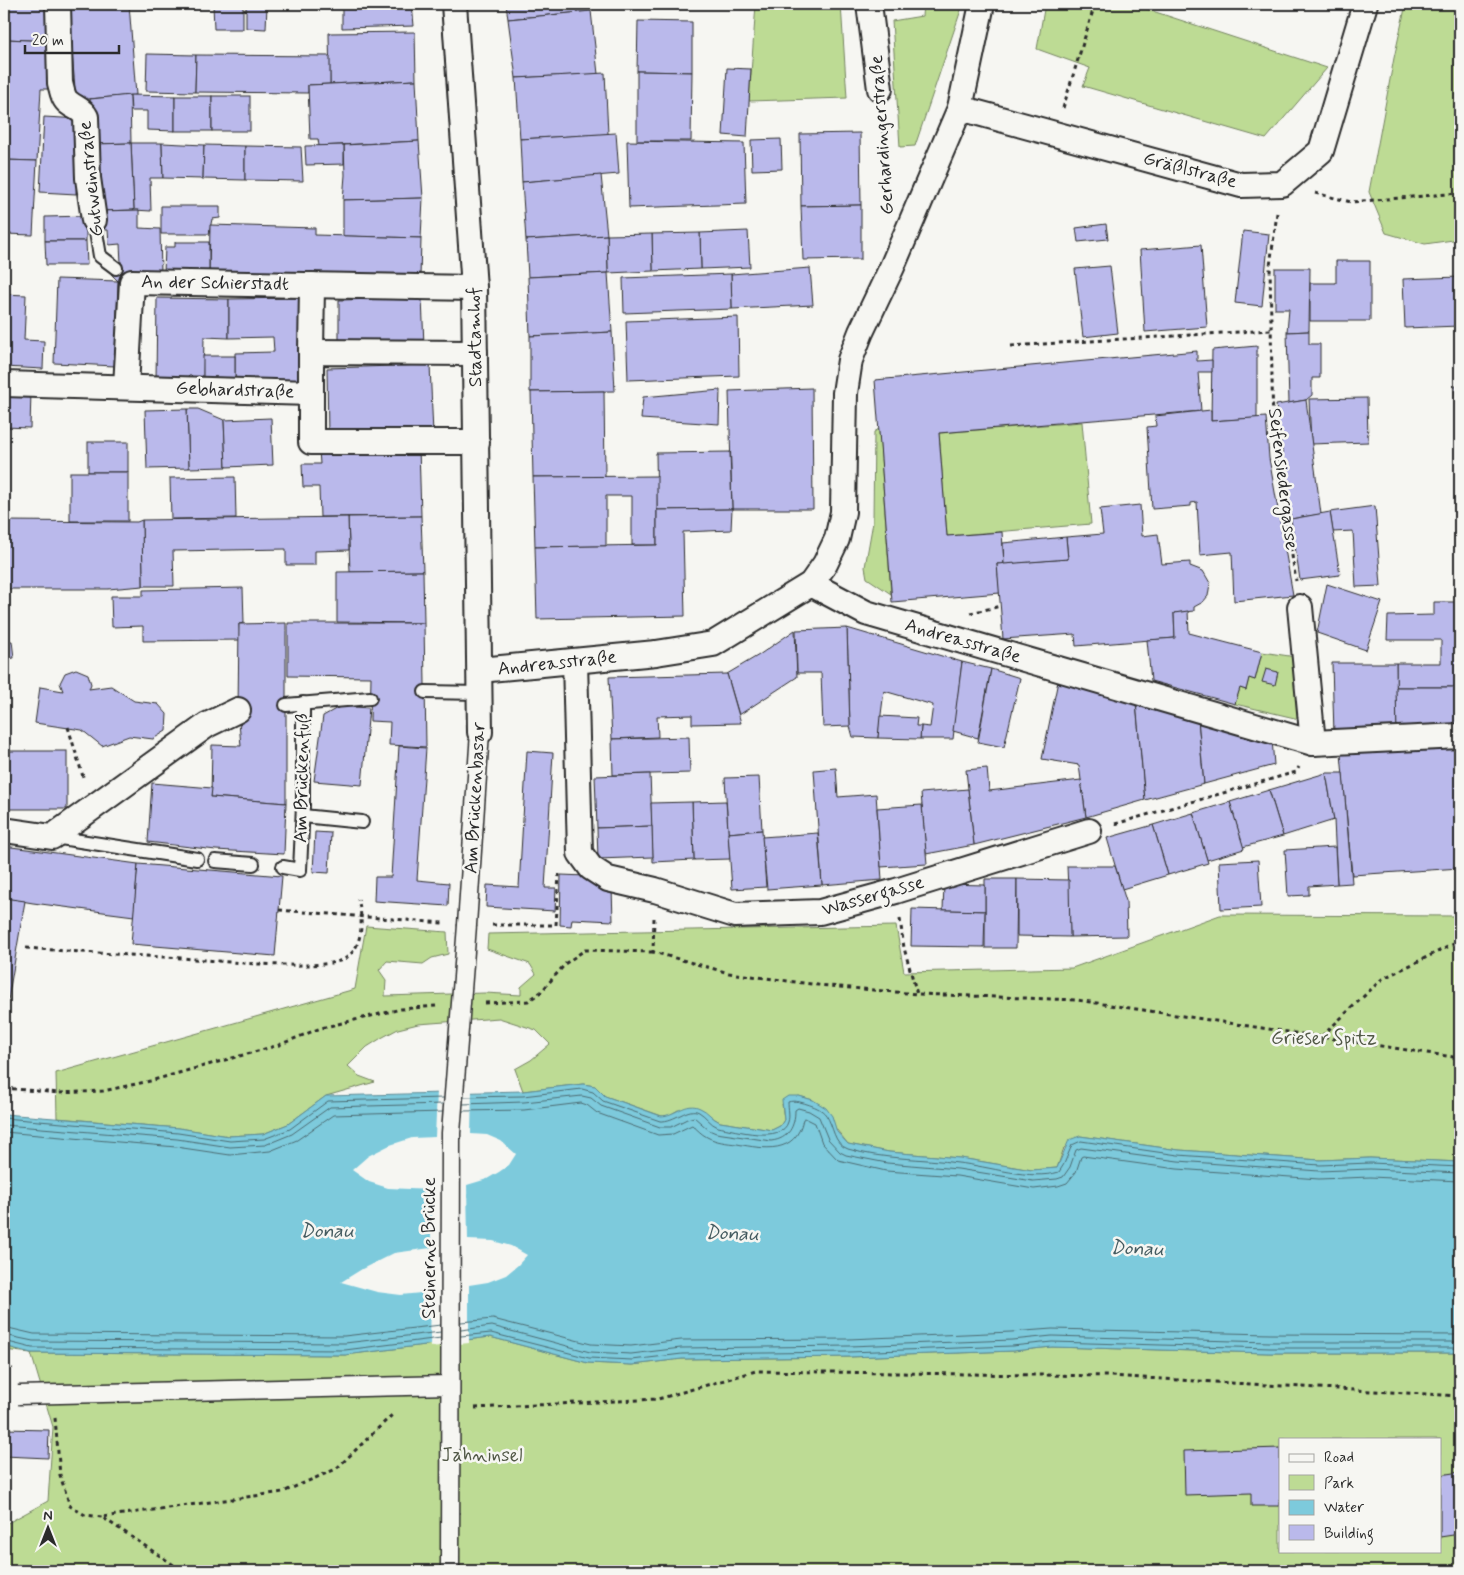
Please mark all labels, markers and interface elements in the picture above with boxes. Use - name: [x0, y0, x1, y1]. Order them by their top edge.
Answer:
- scale bar: [25, 22, 119, 54]
- text: 20 m: [32, 31, 64, 51]
- street label: Gerhardingerstraße: [864, 54, 901, 216]
- street label: Gutweinstraße: [72, 120, 110, 238]
- street label: Gräßlstraße: [1140, 146, 1240, 194]
- street label: An der Schierstadt: [141, 269, 289, 297]
- street label: Stadtamhof: [462, 287, 488, 387]
- street label: Gebhardstraße: [175, 375, 295, 405]
- street label: Seifensiedergasse: [1260, 407, 1304, 552]
- street label: Andreasstraße: [902, 613, 1024, 669]
- street label: Andreasstraße: [496, 644, 618, 682]
- street label: Am Brückenfuß: [288, 713, 316, 843]
- street label: Am Brückenbasar: [459, 721, 491, 874]
- street label: Wassergasse: [819, 870, 928, 925]
- park label: Grieser Spitz: [1271, 1026, 1377, 1051]
- street label: Steinerne Brücke: [417, 1177, 442, 1319]
- water label: Donau: [300, 1218, 354, 1245]
- water label: Donau: [705, 1220, 759, 1248]
- water label: Donau: [1110, 1235, 1164, 1263]
- legend: [1279, 1438, 1442, 1552]
- park label: Jahninsel: [442, 1443, 523, 1468]
- text: Road: [1324, 1448, 1354, 1468]
- text: Park: [1324, 1474, 1354, 1494]
- text: Water: [1324, 1498, 1364, 1518]
- north arrow: [22, 1502, 72, 1552]
- text: N: [43, 1507, 53, 1525]
- text: Building: [1324, 1524, 1374, 1545]

